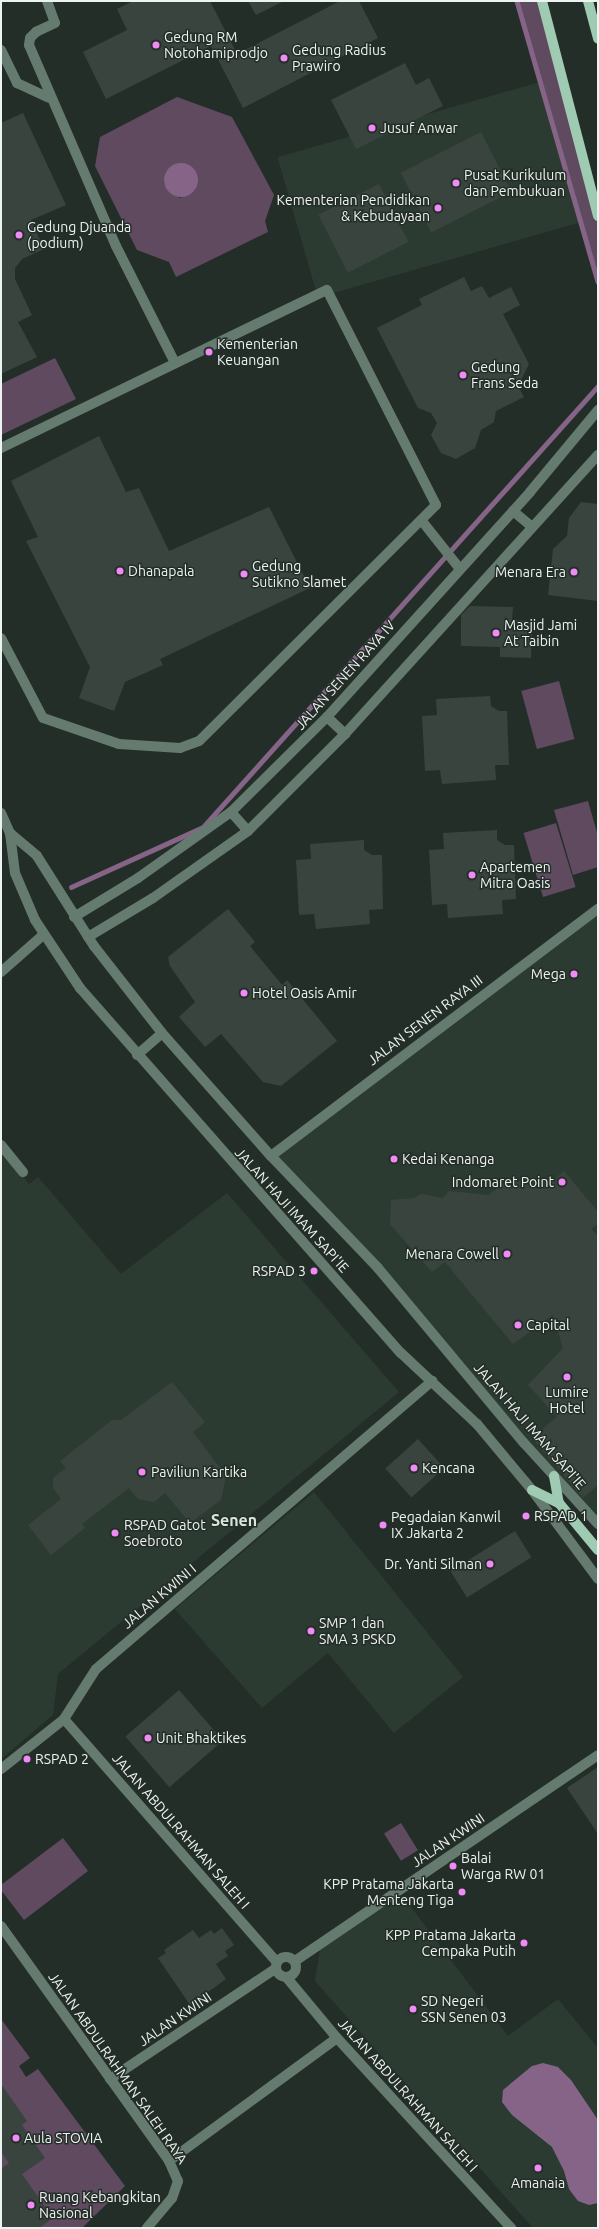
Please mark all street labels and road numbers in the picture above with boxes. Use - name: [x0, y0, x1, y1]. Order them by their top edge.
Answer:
- street label: JALAN SENEN RAYA IV: [292, 617, 398, 733]
- street label: JALAN SENEN RAYA III: [364, 971, 486, 1069]
- street label: JALAN HAJI IMAM SAPI'IE: [232, 1144, 352, 1276]
- street label: JALAN HAJI IMAM SAPI'IE: [470, 1359, 590, 1493]
- street label: JALAN KWINI I: [119, 1560, 199, 1632]
- street label: JALAN ABDULRAHMAN SALEH I: [109, 1750, 253, 1912]
- street label: JALAN KWINI: [408, 1809, 488, 1871]
- street label: JALAN ABDULRAHMAN SALEH RAYA: [45, 1969, 191, 2167]
- street label: JALAN KWINI: [135, 1988, 215, 2050]
- street label: JALAN ABDULRAHMAN SALEH I: [335, 2015, 481, 2175]

